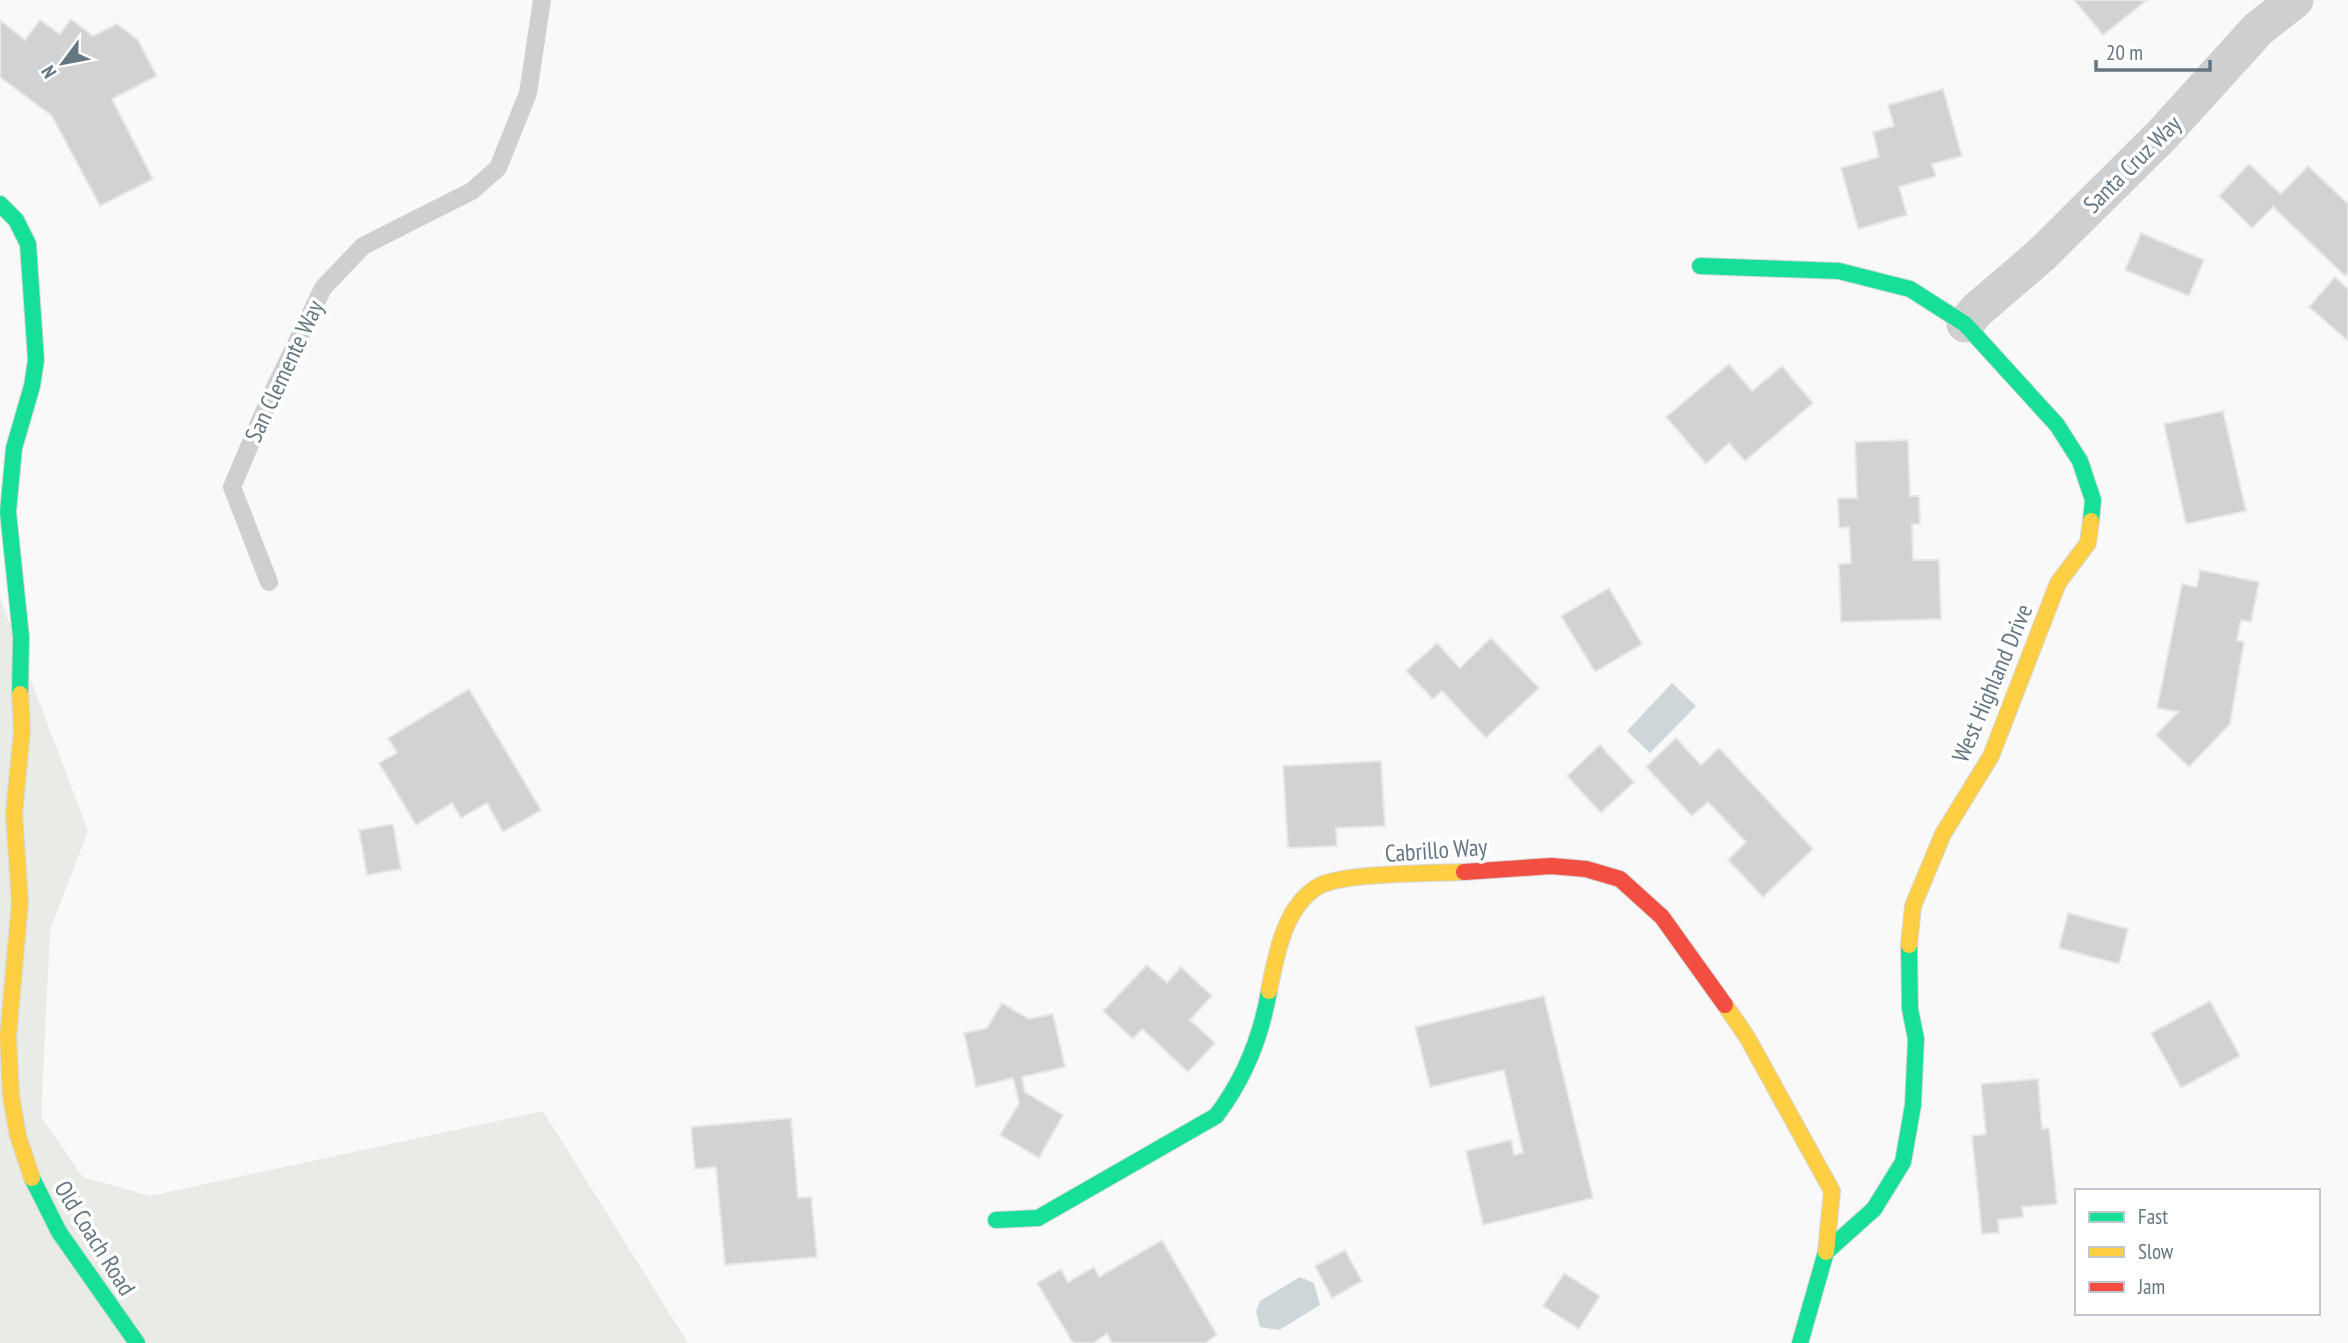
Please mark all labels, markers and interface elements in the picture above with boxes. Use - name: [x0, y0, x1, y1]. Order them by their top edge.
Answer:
- north arrow: [28, 28, 98, 98]
- scale bar: [2096, 28, 2210, 72]
- text: 20 m: [2106, 39, 2143, 66]
- text: N: [36, 61, 61, 83]
- street label: Santa Cruz Way: [2076, 108, 2188, 220]
- street label: San Clemente Way: [238, 295, 330, 447]
- street label: West Highland Drive: [1945, 599, 2039, 767]
- street label: Cabrillo Way: [1384, 831, 1488, 869]
- street label: Old Coach Road: [47, 1175, 143, 1301]
- legend: [2075, 1189, 2320, 1315]
- text: Fast: [2138, 1203, 2168, 1230]
- text: Slow: [2138, 1238, 2174, 1265]
- text: Jam: [2137, 1273, 2165, 1300]

